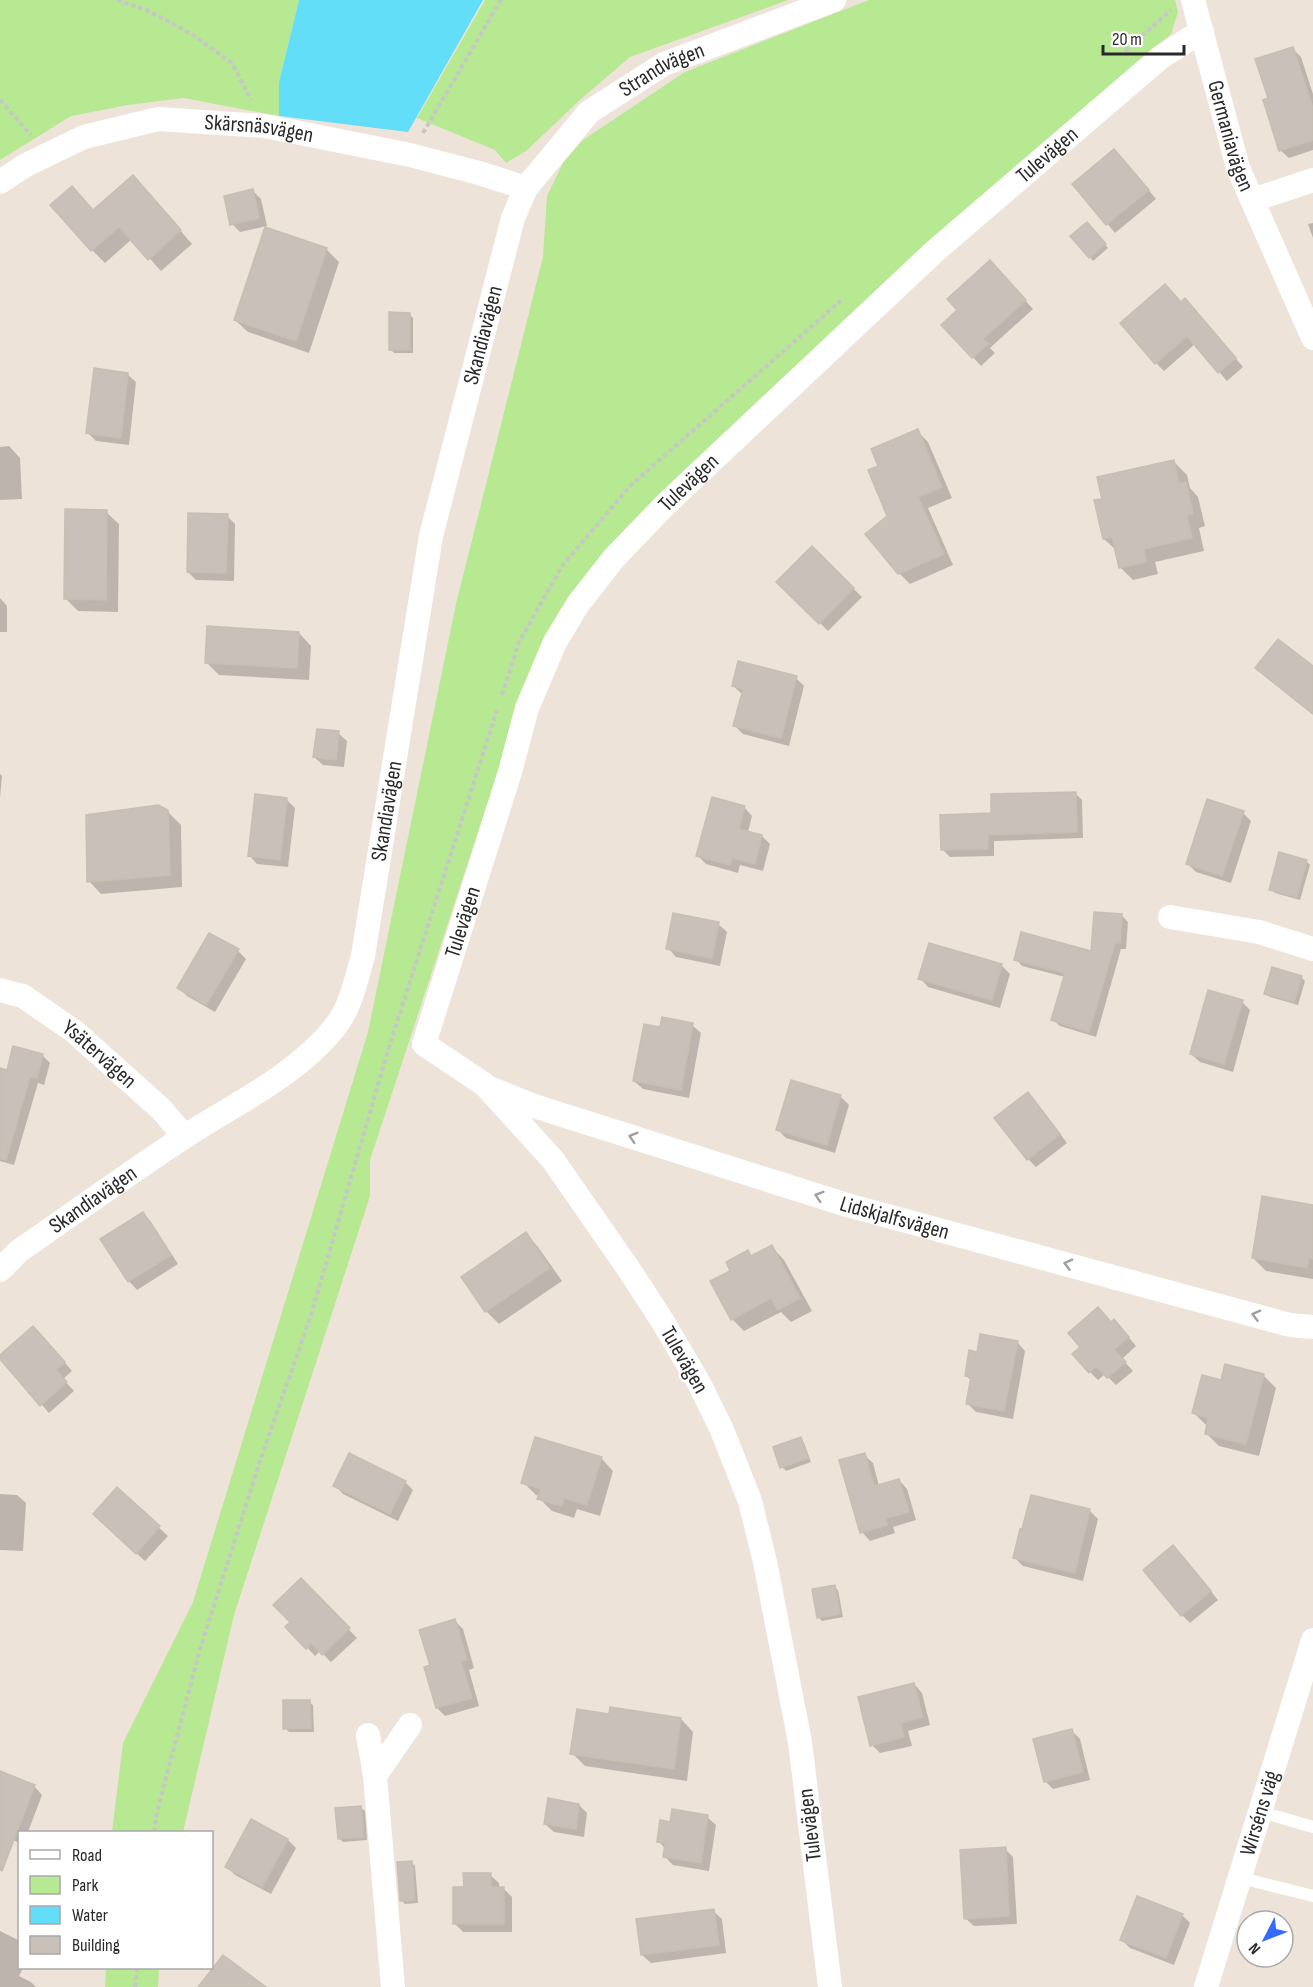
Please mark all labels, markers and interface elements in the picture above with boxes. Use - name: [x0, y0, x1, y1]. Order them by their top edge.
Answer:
- scale bar: [1103, 18, 1184, 56]
- text: 20 m: [1112, 29, 1142, 50]
- street label: Strandvägen: [614, 37, 708, 103]
- street label: Germaniavägen: [1202, 77, 1260, 196]
- street label: Skärsnäsvägen: [204, 109, 316, 149]
- street label: Tulevägen: [1011, 121, 1084, 189]
- street label: Skandiavägen: [457, 283, 508, 387]
- street label: Tulevägen: [652, 448, 724, 517]
- street label: Skandiavägen: [365, 759, 408, 863]
- street label: Tulevägen: [439, 883, 486, 961]
- street label: Ysätervägen: [57, 1014, 142, 1094]
- one-way arrow: [628, 1132, 639, 1144]
- street label: Skandiavägen: [44, 1159, 142, 1239]
- street label: Lidskjalfsvägen: [837, 1190, 952, 1246]
- one-way arrow: [814, 1191, 825, 1203]
- one-way arrow: [1063, 1259, 1073, 1272]
- one-way arrow: [1251, 1310, 1261, 1323]
- street label: Tulevägen: [654, 1322, 714, 1398]
- street label: Wirséns väg: [1234, 1767, 1285, 1859]
- street label: Tulevägen: [792, 1787, 828, 1863]
- legend: [18, 1831, 213, 1969]
- text: Road: [72, 1845, 102, 1866]
- text: Park: [72, 1875, 98, 1896]
- text: Water: [72, 1905, 108, 1926]
- north arrow: [1235, 1909, 1295, 1969]
- text: Building: [72, 1935, 120, 1956]
- text: N: [1245, 1939, 1265, 1958]

